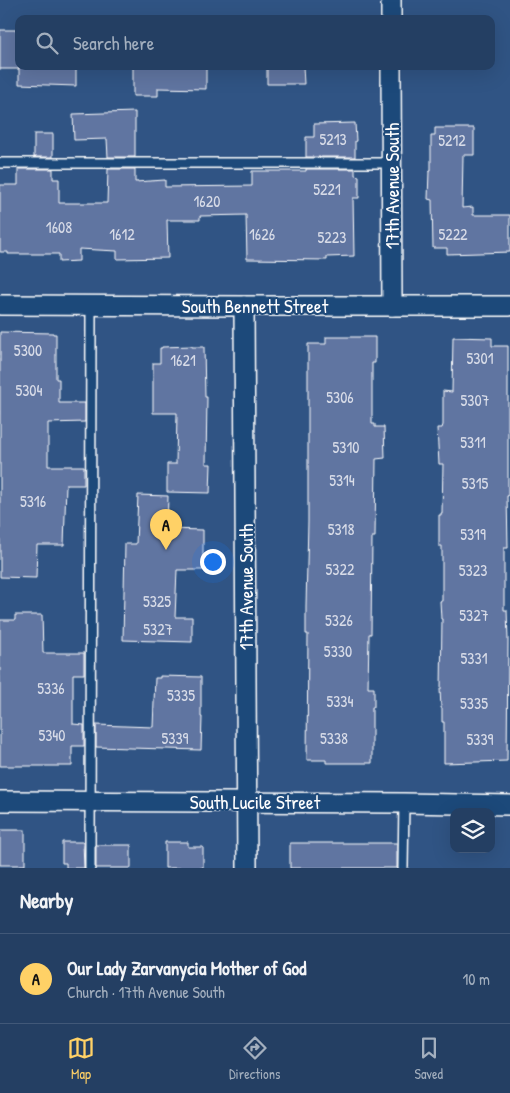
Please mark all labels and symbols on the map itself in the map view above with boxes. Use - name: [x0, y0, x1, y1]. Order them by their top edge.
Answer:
- street label: 17th Avenue South: [379, 123, 405, 249]
- house number: 5213: [319, 128, 347, 150]
- house number: 5212: [438, 129, 466, 151]
- house number: 5221: [313, 178, 341, 200]
- house number: 1620: [194, 190, 220, 212]
- house number: 1608: [46, 216, 72, 238]
- house number: 1612: [109, 223, 135, 245]
- house number: 1626: [249, 223, 275, 245]
- house number: 5222: [438, 223, 468, 245]
- house number: 5223: [318, 226, 346, 248]
- street label: South Bennett Street: [182, 293, 329, 319]
- house number: 5300: [14, 339, 42, 361]
- house number: 5301: [467, 347, 494, 369]
- house number: 1621: [170, 349, 196, 371]
- house number: 5304: [15, 379, 43, 401]
- house number: 5306: [326, 386, 354, 408]
- house number: 5307: [460, 389, 490, 411]
- house number: 5311: [460, 431, 486, 453]
- house number: 5310: [333, 436, 359, 458]
- house number: 5314: [329, 469, 355, 491]
- house number: 5315: [462, 472, 488, 494]
- house number: 5316: [20, 490, 46, 512]
- pin: A: [150, 509, 182, 550]
- house number: 5318: [328, 518, 354, 540]
- house number: 5319: [460, 523, 486, 545]
- street label: 17th Avenue South: [233, 524, 259, 650]
- your location: [200, 549, 226, 575]
- house number: 5322: [326, 558, 355, 580]
- house number: 5323: [459, 559, 487, 581]
- house number: 5325: [143, 590, 171, 612]
- house number: 5327: [459, 604, 489, 626]
- house number: 5326: [325, 609, 353, 631]
- house number: 5327: [143, 618, 173, 640]
- house number: 5330: [324, 640, 352, 662]
- house number: 5331: [461, 647, 488, 669]
- house number: 5336: [37, 677, 65, 699]
- house number: 5335: [167, 684, 195, 706]
- house number: 5334: [326, 690, 354, 712]
- house number: 5335: [460, 692, 488, 714]
- house number: 5340: [38, 724, 66, 746]
- house number: 5339: [162, 727, 189, 749]
- house number: 5338: [320, 727, 348, 749]
- house number: 5339: [467, 728, 494, 750]
- street label: South Lucile Street: [190, 789, 321, 815]

